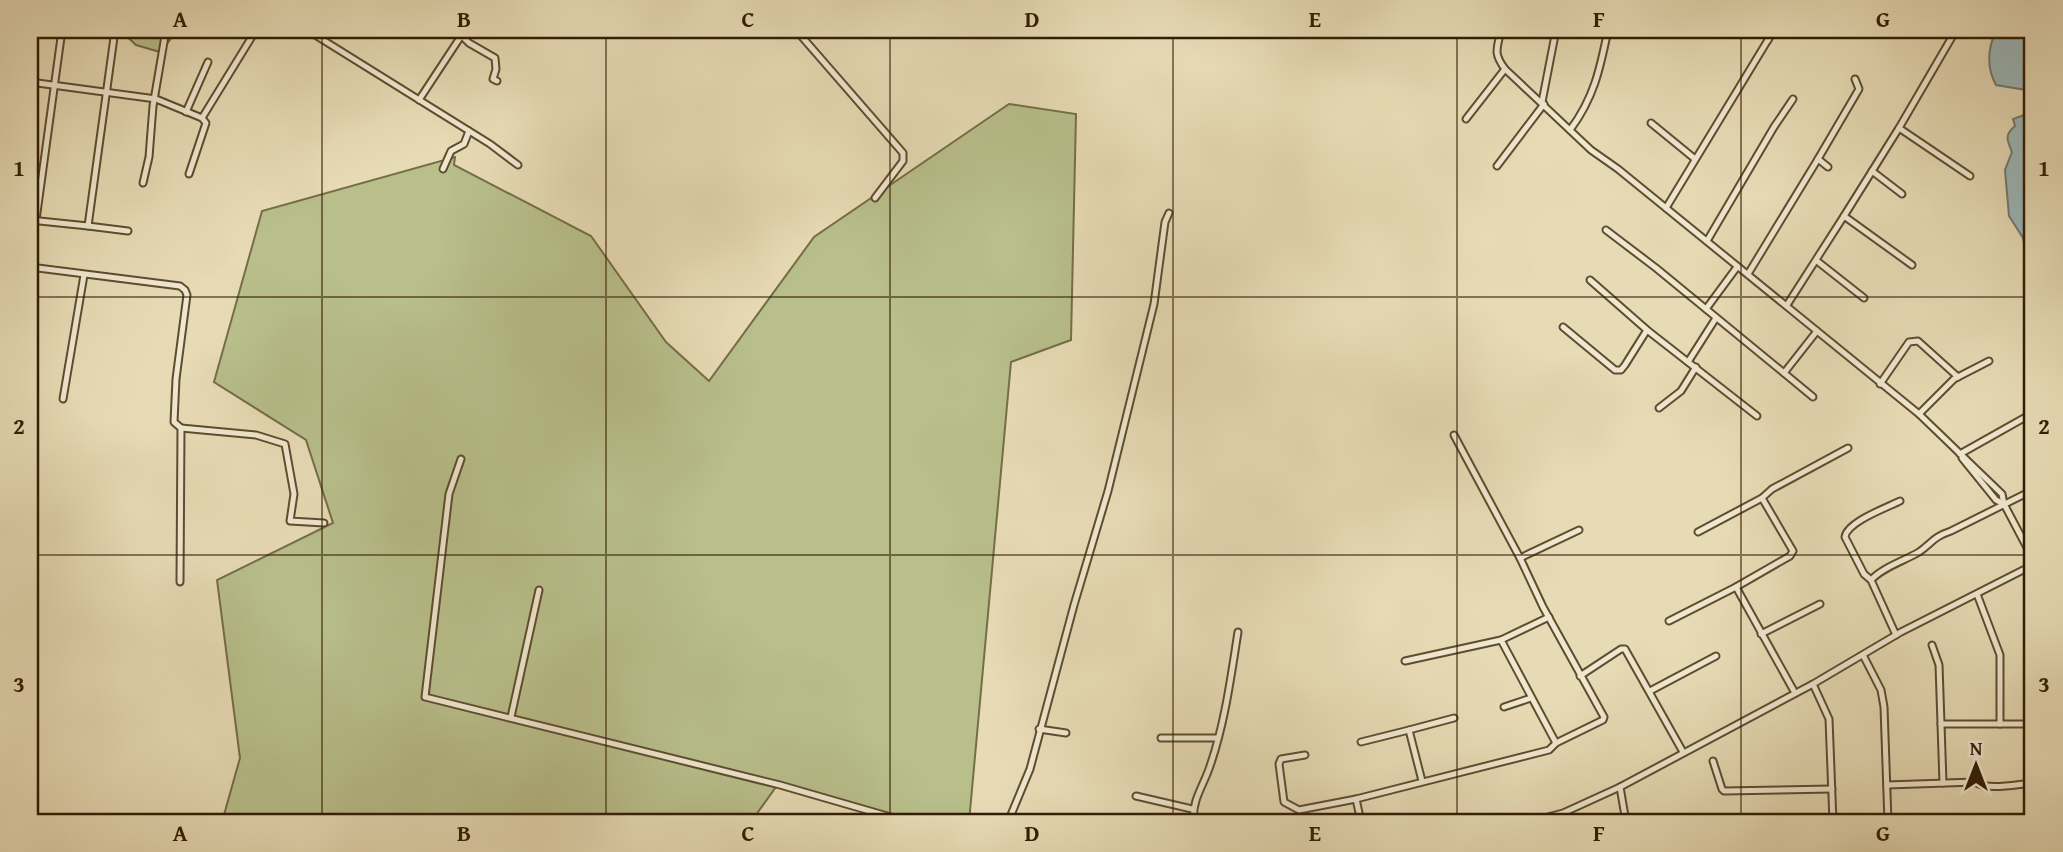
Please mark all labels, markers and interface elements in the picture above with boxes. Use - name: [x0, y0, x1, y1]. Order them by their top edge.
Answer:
- text: A: [173, 2, 188, 35]
- text: B: [457, 2, 471, 35]
- text: C: [741, 2, 755, 35]
- text: D: [1025, 2, 1040, 35]
- text: E: [1309, 2, 1321, 35]
- text: F: [1593, 2, 1605, 35]
- text: G: [1876, 2, 1890, 35]
- text: 1: [13, 151, 25, 184]
- text: 1: [2038, 151, 2050, 184]
- text: 2: [13, 409, 25, 442]
- text: 2: [2038, 409, 2050, 442]
- text: 3: [13, 667, 25, 700]
- text: 3: [2038, 667, 2050, 700]
- north arrow: [1940, 730, 2010, 800]
- text: N: [1970, 734, 1983, 762]
- text: A: [173, 816, 188, 849]
- text: B: [457, 816, 471, 849]
- text: C: [741, 816, 755, 849]
- text: D: [1025, 816, 1040, 849]
- text: E: [1309, 816, 1321, 849]
- text: F: [1593, 816, 1605, 849]
- text: G: [1876, 816, 1890, 849]

